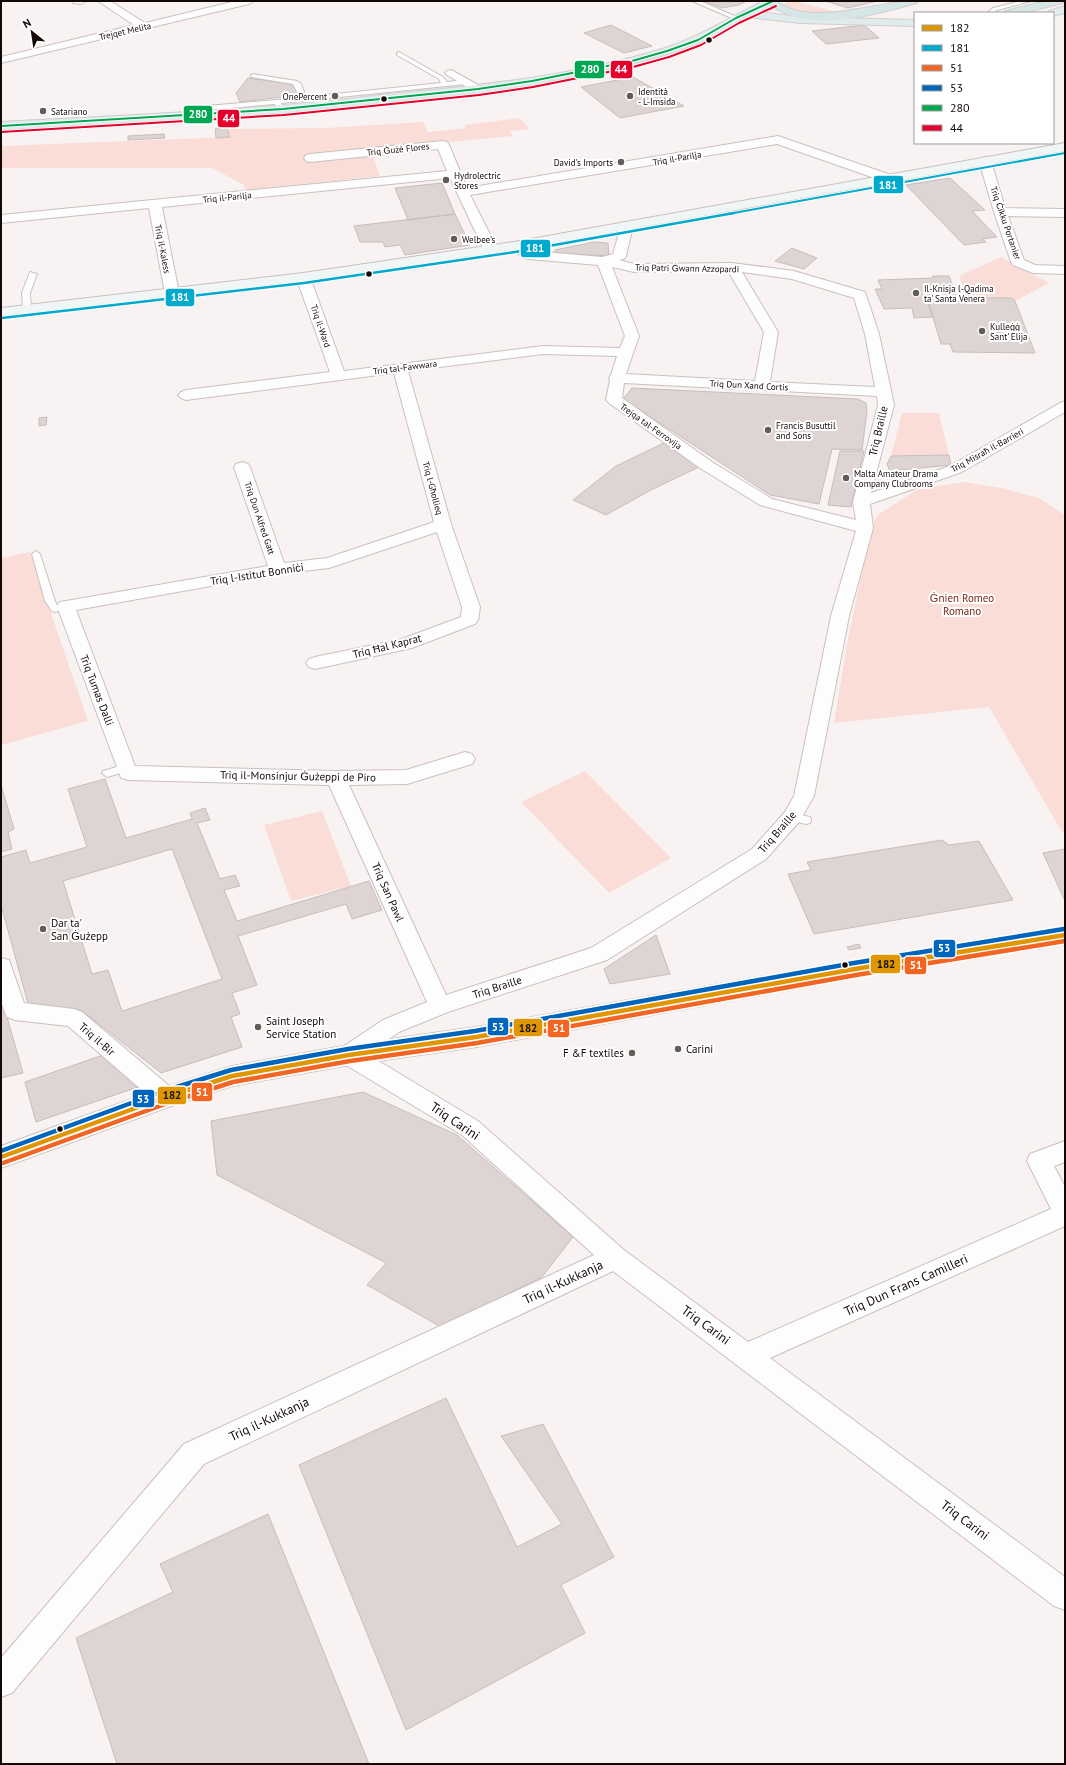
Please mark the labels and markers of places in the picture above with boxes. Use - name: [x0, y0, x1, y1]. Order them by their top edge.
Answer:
- unlabelled marker: [704, 35, 714, 45]
- place label: Identità - L-Imsida: [638, 86, 676, 107]
- place label: OnePercent: [283, 91, 327, 102]
- marker: OnePercent: [330, 91, 340, 101]
- marker: Identità - L-Imsida: [625, 91, 635, 101]
- unlabelled marker: [379, 94, 389, 104]
- marker: Satariano: [38, 106, 48, 116]
- place label: Satariano: [51, 106, 88, 117]
- place label: David's Imports: [554, 157, 613, 168]
- marker: David's Imports: [616, 157, 626, 167]
- place label: Hydrolectric Stores: [454, 170, 501, 191]
- marker: Hydrolectric Stores: [441, 175, 451, 185]
- marker: Welbee's: [449, 234, 459, 244]
- place label: Welbee's: [462, 234, 495, 245]
- unlabelled marker: [364, 269, 374, 279]
- place label: Il-Knisja l-Qadima ta' Santa Venera: [924, 283, 994, 304]
- marker: Il-Knisja l-Qadima ta' Santa Venera: [911, 288, 921, 298]
- place label: Kulleġġ Sant' Elija: [990, 321, 1028, 342]
- marker: Kulleġġ Sant' Elija: [977, 326, 987, 336]
- place label: Francis Busuttil and Sons: [776, 420, 836, 441]
- marker: Francis Busuttil and Sons: [763, 425, 773, 435]
- place label: Malta Amateur Drama Company Clubrooms: [854, 468, 938, 489]
- marker: Malta Amateur Drama Company Clubrooms: [841, 473, 851, 483]
- place label: Dar ta' San Ġużepp: [51, 916, 108, 943]
- marker: Dar ta' San Ġużepp: [38, 924, 48, 934]
- unlabelled marker: [840, 960, 850, 970]
- place label: Saint Joseph Service Station: [266, 1014, 336, 1041]
- marker: Saint Joseph Service Station: [253, 1022, 263, 1032]
- place label: Carini: [686, 1042, 713, 1056]
- marker: Carini: [673, 1044, 683, 1054]
- place label: F &F textiles: [563, 1046, 624, 1060]
- marker: F &F textiles: [627, 1048, 637, 1058]
- unlabelled marker: [55, 1124, 65, 1134]

